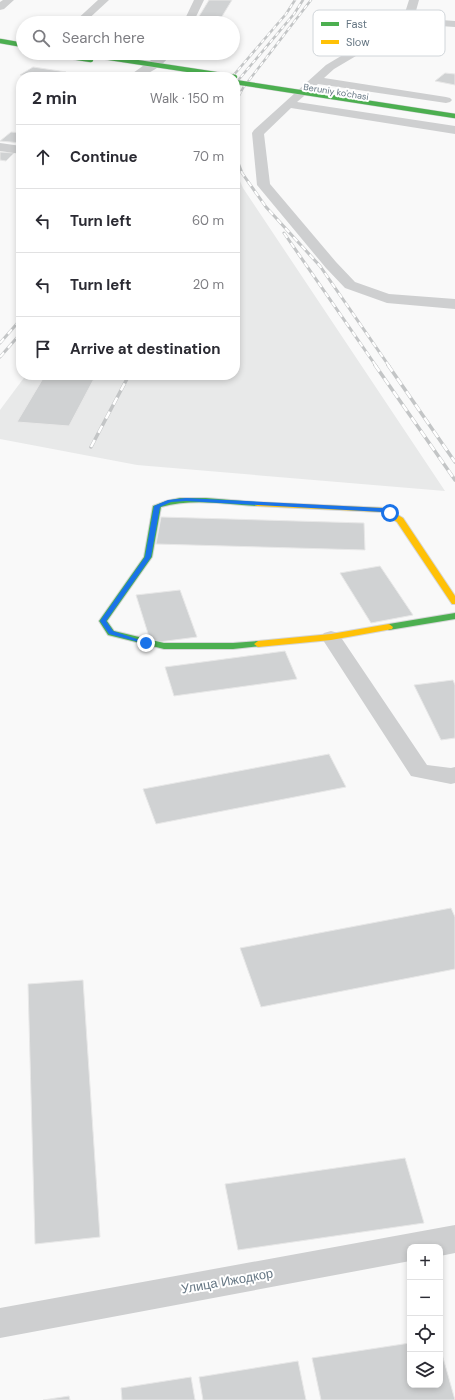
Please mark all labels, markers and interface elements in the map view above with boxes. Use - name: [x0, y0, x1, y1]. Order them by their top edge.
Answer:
- legend: [313, 10, 445, 56]
- search box: [16, 16, 240, 60]
- text: Fast: [346, 17, 367, 31]
- icon: search: [30, 27, 52, 49]
- text: Search here: [62, 28, 145, 48]
- text: Slow: [346, 35, 370, 49]
- street label: Beruniy ko'chasi: [303, 81, 369, 103]
- text: 2 min: [32, 87, 77, 109]
- text: Walk · 150 m: [150, 90, 224, 107]
- icon: ahead: [32, 146, 54, 168]
- text: Continue: [70, 147, 138, 167]
- text: 70 m: [193, 148, 224, 165]
- icon: left: [32, 210, 54, 232]
- text: Turn left: [70, 211, 131, 231]
- text: 60 m: [192, 212, 224, 229]
- icon: left: [32, 274, 54, 296]
- text: Turn left: [70, 275, 131, 295]
- text: 20 m: [193, 276, 224, 293]
- icon: arrive: [32, 338, 54, 360]
- text: Arrive at destination: [70, 339, 221, 359]
- route start: [381, 504, 399, 522]
- route end: [137, 634, 155, 652]
- map controls: [407, 1244, 443, 1388]
- button: +: [407, 1244, 443, 1280]
- street label: Улица Ижодкор: [180, 1265, 274, 1297]
- button: −: [407, 1280, 443, 1316]
- button: locate: [407, 1316, 443, 1352]
- button: layers: [407, 1352, 443, 1388]

